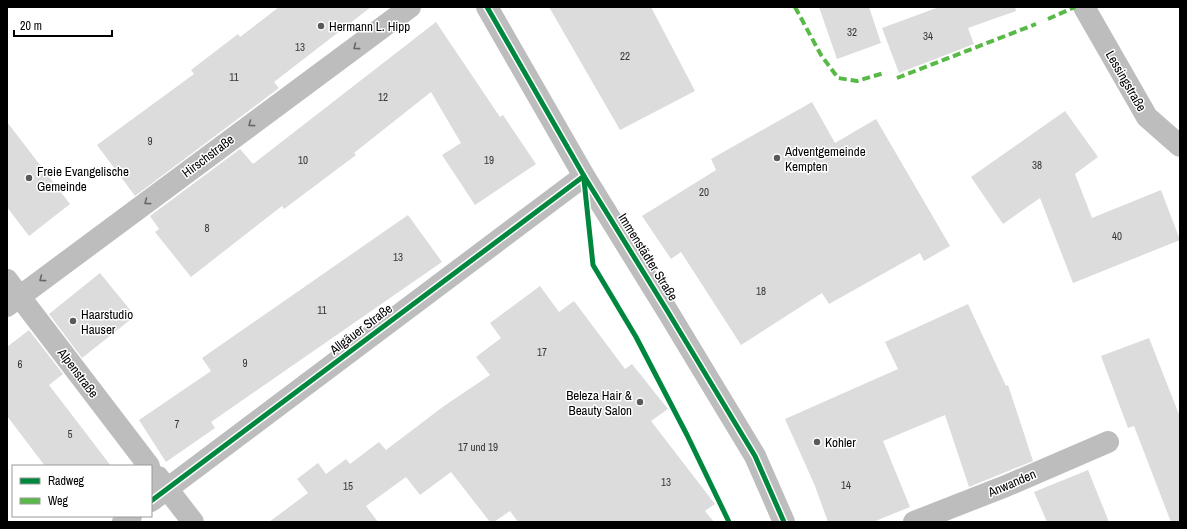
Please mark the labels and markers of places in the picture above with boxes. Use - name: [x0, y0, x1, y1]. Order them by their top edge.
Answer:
- place label: Hermann L. Hipp: [329, 18, 410, 35]
- marker: Hermann L. Hipp: [316, 21, 326, 31]
- place label: Adventgemeinde Kempten: [784, 143, 866, 175]
- marker: Adventgemeinde Kempten: [772, 153, 782, 163]
- place label: Freie Evangelische Gemeinde: [37, 163, 129, 195]
- marker: Freie Evangelische Gemeinde: [24, 173, 34, 183]
- place label: Haarstudio Hauser: [81, 306, 133, 338]
- marker: Haarstudio Hauser: [68, 316, 78, 326]
- place label: Beleza Hair & Beauty Salon: [566, 387, 633, 419]
- marker: Beleza Hair & Beauty Salon: [635, 397, 645, 407]
- place label: Kohler: [825, 434, 856, 451]
- marker: Kohler: [812, 437, 822, 447]

